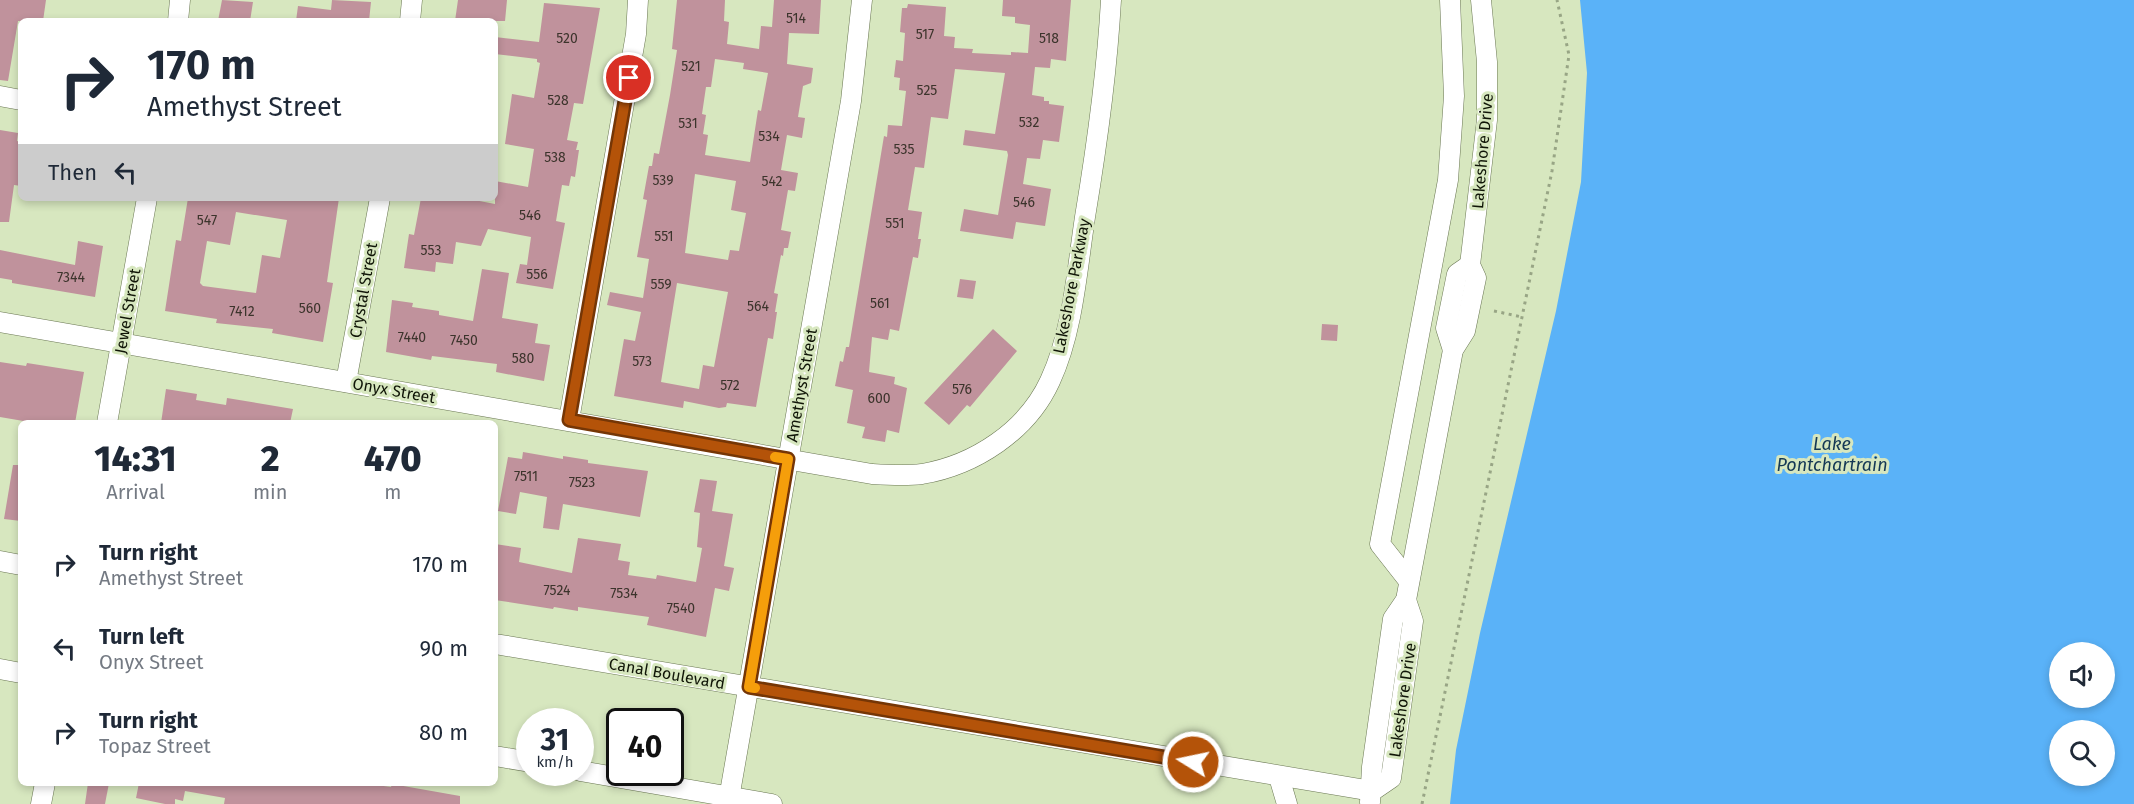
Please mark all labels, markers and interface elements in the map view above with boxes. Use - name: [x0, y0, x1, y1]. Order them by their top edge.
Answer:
- house number: 514: [786, 10, 806, 27]
- house number: 517: [916, 26, 934, 43]
- house number: 520: [556, 30, 578, 47]
- house number: 518: [1039, 30, 1059, 47]
- text: 170 m: [147, 40, 256, 90]
- icon: right: [48, 42, 126, 120]
- pin: [603, 52, 654, 103]
- house number: 521: [681, 58, 701, 75]
- icon: arrive: [612, 61, 645, 94]
- house number: 525: [917, 82, 937, 99]
- text: Amethyst Street: [147, 91, 342, 123]
- house number: 528: [547, 92, 569, 109]
- street label: Lakeshore Drive: [1468, 93, 1497, 209]
- house number: 532: [1019, 114, 1039, 131]
- house number: 531: [678, 115, 698, 132]
- house number: 534: [758, 128, 780, 145]
- house number: 535: [894, 141, 914, 158]
- house number: 538: [544, 149, 566, 166]
- icon: left: [109, 156, 142, 189]
- text: Then: [48, 159, 97, 186]
- house number: 539: [652, 172, 674, 189]
- house number: 542: [761, 173, 783, 190]
- house number: 546: [1013, 194, 1035, 211]
- house number: 546: [519, 207, 541, 224]
- house number: 547: [197, 212, 217, 229]
- house number: 551: [885, 215, 905, 232]
- street label: Lakeshore Parkway: [1049, 217, 1094, 355]
- house number: 551: [654, 228, 674, 245]
- street label: Crystal Street: [346, 241, 381, 339]
- house number: 553: [421, 242, 441, 259]
- house number: 556: [526, 266, 548, 283]
- street label: Jewel Street: [111, 267, 144, 355]
- house number: 7344: [57, 269, 85, 286]
- house number: 559: [650, 276, 672, 293]
- house number: 561: [870, 295, 890, 312]
- house number: 564: [747, 298, 770, 315]
- house number: 560: [299, 300, 321, 317]
- house number: 7412: [229, 303, 255, 320]
- street label: Amethyst Street: [782, 326, 821, 444]
- house number: 7440: [398, 329, 426, 346]
- house number: 7450: [450, 332, 478, 349]
- house number: 580: [512, 350, 534, 367]
- house number: 573: [632, 353, 652, 370]
- street label: Onyx Street: [351, 374, 437, 407]
- house number: 572: [720, 377, 740, 394]
- house number: 576: [952, 381, 972, 398]
- house number: 600: [867, 390, 891, 407]
- water label: Lake Pontchartrain: [1776, 433, 1888, 476]
- text: 14:31: [94, 437, 177, 481]
- text: 2: [261, 437, 280, 481]
- text: 470: [364, 437, 422, 481]
- house number: 7511: [514, 468, 538, 485]
- house number: 7523: [569, 474, 595, 491]
- text: Arrival: [106, 480, 165, 504]
- text: min: [253, 480, 287, 504]
- text: m: [384, 480, 401, 504]
- text: Turn right: [99, 539, 198, 566]
- icon: right: [48, 548, 81, 581]
- text: 170 m: [412, 551, 468, 578]
- text: Amethyst Street: [99, 566, 243, 590]
- house number: 7524: [544, 582, 571, 599]
- house number: 7534: [610, 585, 638, 602]
- house number: 7540: [667, 600, 695, 617]
- text: Turn left: [99, 623, 184, 650]
- icon: left: [48, 632, 81, 665]
- text: 90 m: [419, 635, 468, 662]
- street label: Lakeshore Drive: [1385, 641, 1420, 759]
- map controls: [2049, 642, 2115, 786]
- button: sound: [2049, 642, 2115, 708]
- text: Onyx Street: [99, 650, 204, 674]
- street label: Canal Boulevard: [607, 654, 726, 693]
- text: Turn right: [99, 707, 198, 734]
- speed limit sign: 40: [606, 708, 684, 786]
- icon: right: [48, 716, 81, 749]
- text: 80 m: [419, 719, 468, 746]
- button: search: [2049, 720, 2115, 786]
- text: 31: [541, 722, 569, 758]
- position arrow: [1161, 730, 1225, 794]
- text: Topaz Street: [99, 734, 211, 758]
- text: km/h: [536, 753, 574, 771]

